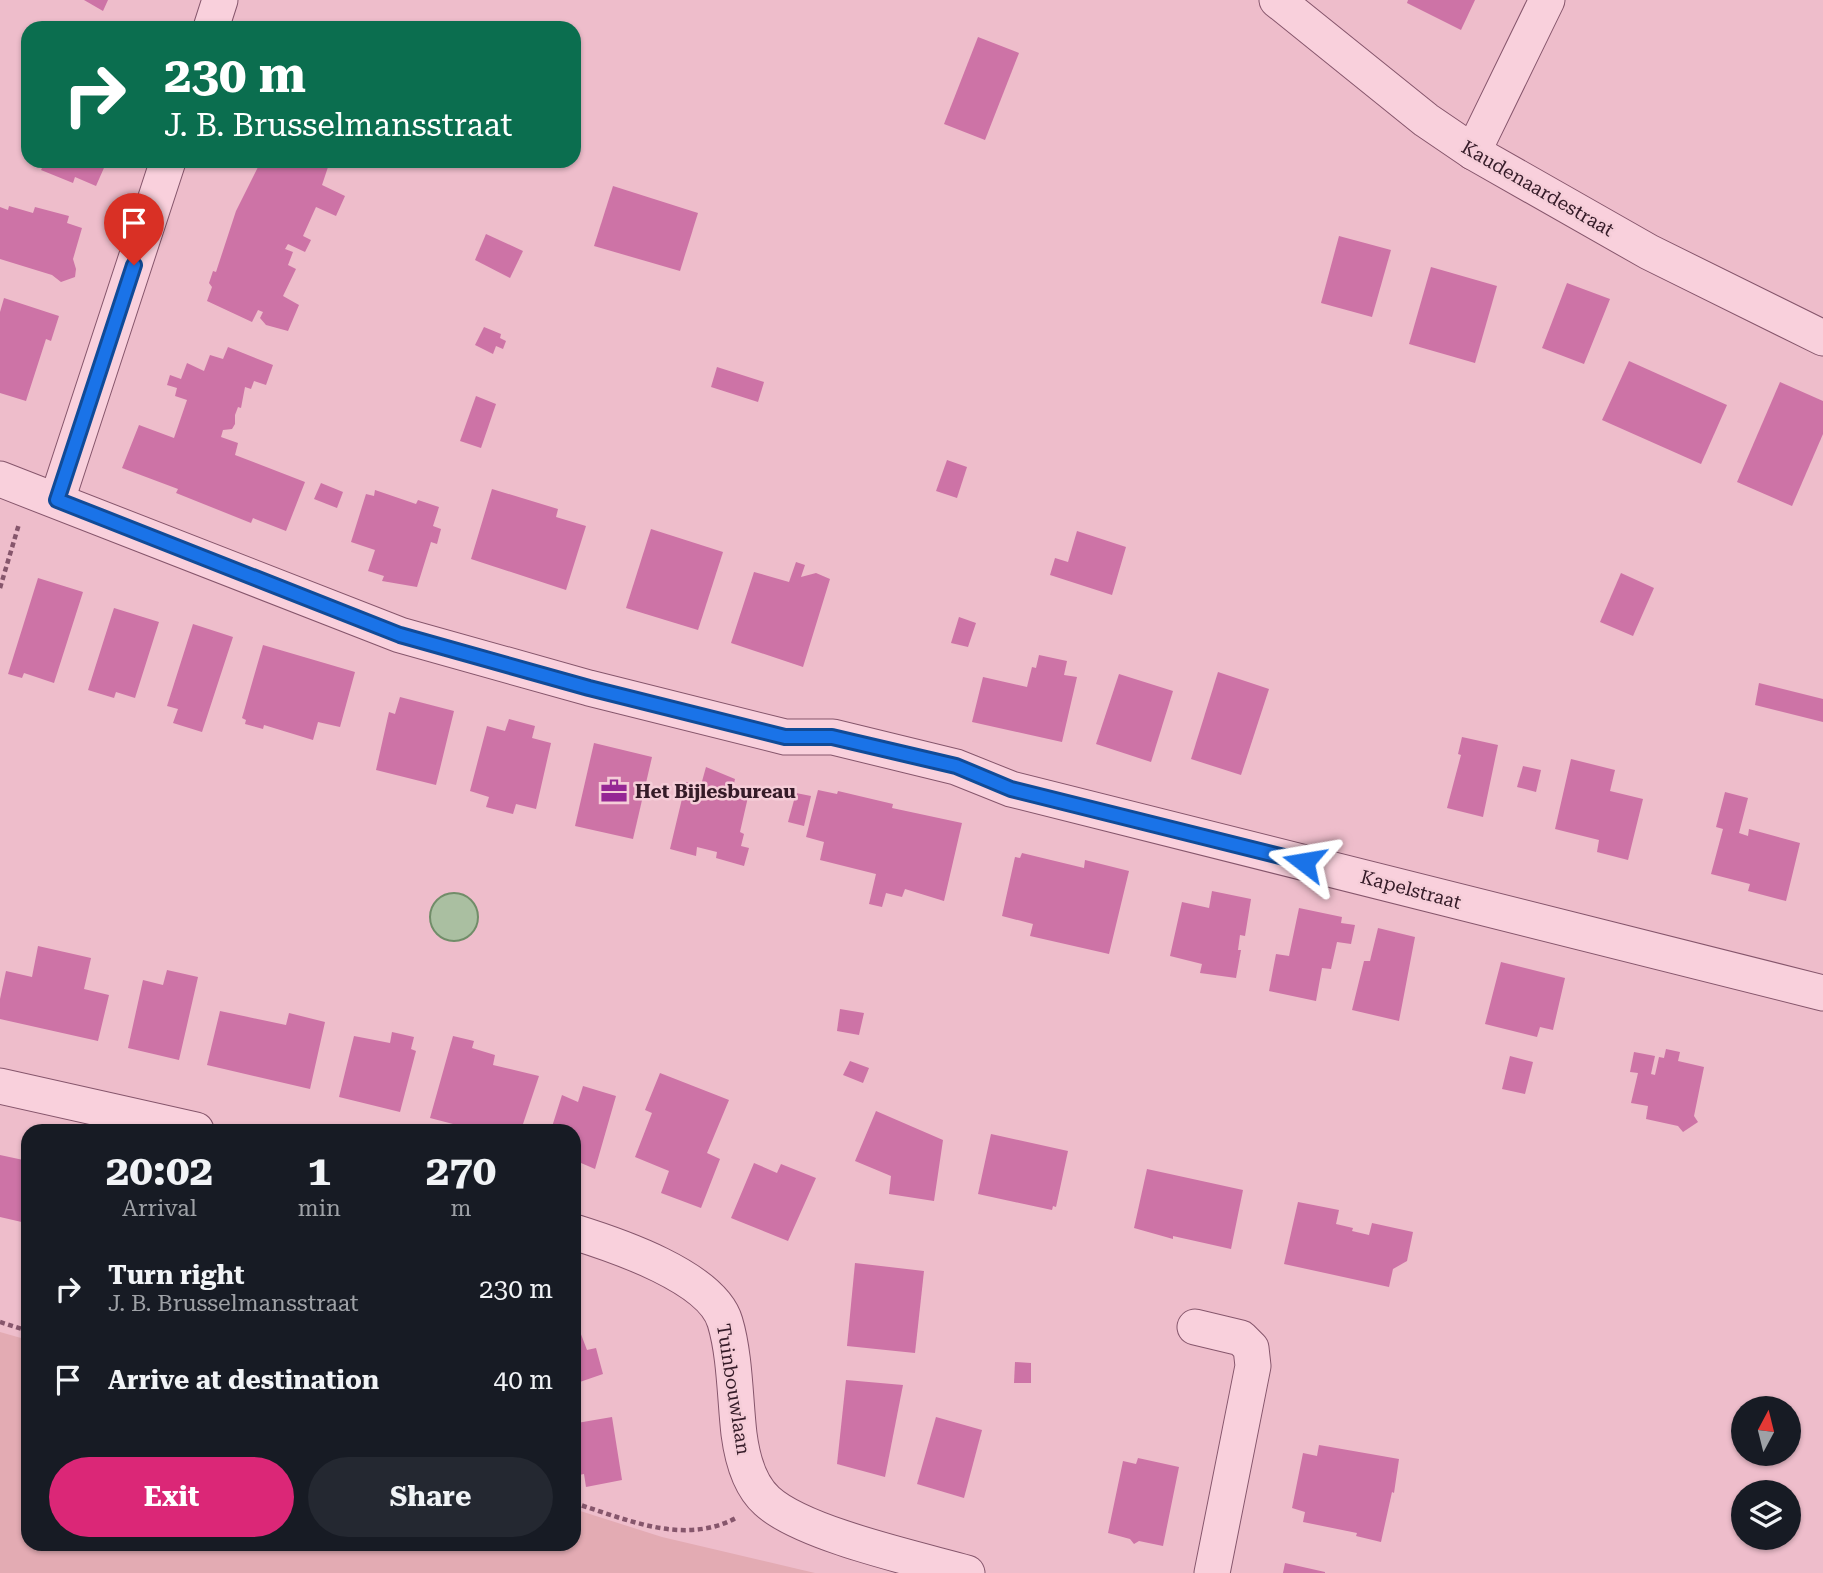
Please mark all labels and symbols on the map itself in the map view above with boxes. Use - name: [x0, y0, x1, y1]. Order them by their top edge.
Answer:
- street label: Kaudenaardestraat: [1457, 135, 1618, 241]
- pin: [104, 193, 164, 265]
- office icon: Het Bijlesbureau: [599, 776, 629, 806]
- place label: Het Bijlesbureau: [635, 780, 796, 803]
- position arrow: [1267, 825, 1341, 899]
- street label: Kapelstraat: [1358, 865, 1464, 914]
- street label: Tuinbouwlaan: [712, 1322, 755, 1456]
- north arrow: [1731, 1396, 1801, 1466]

